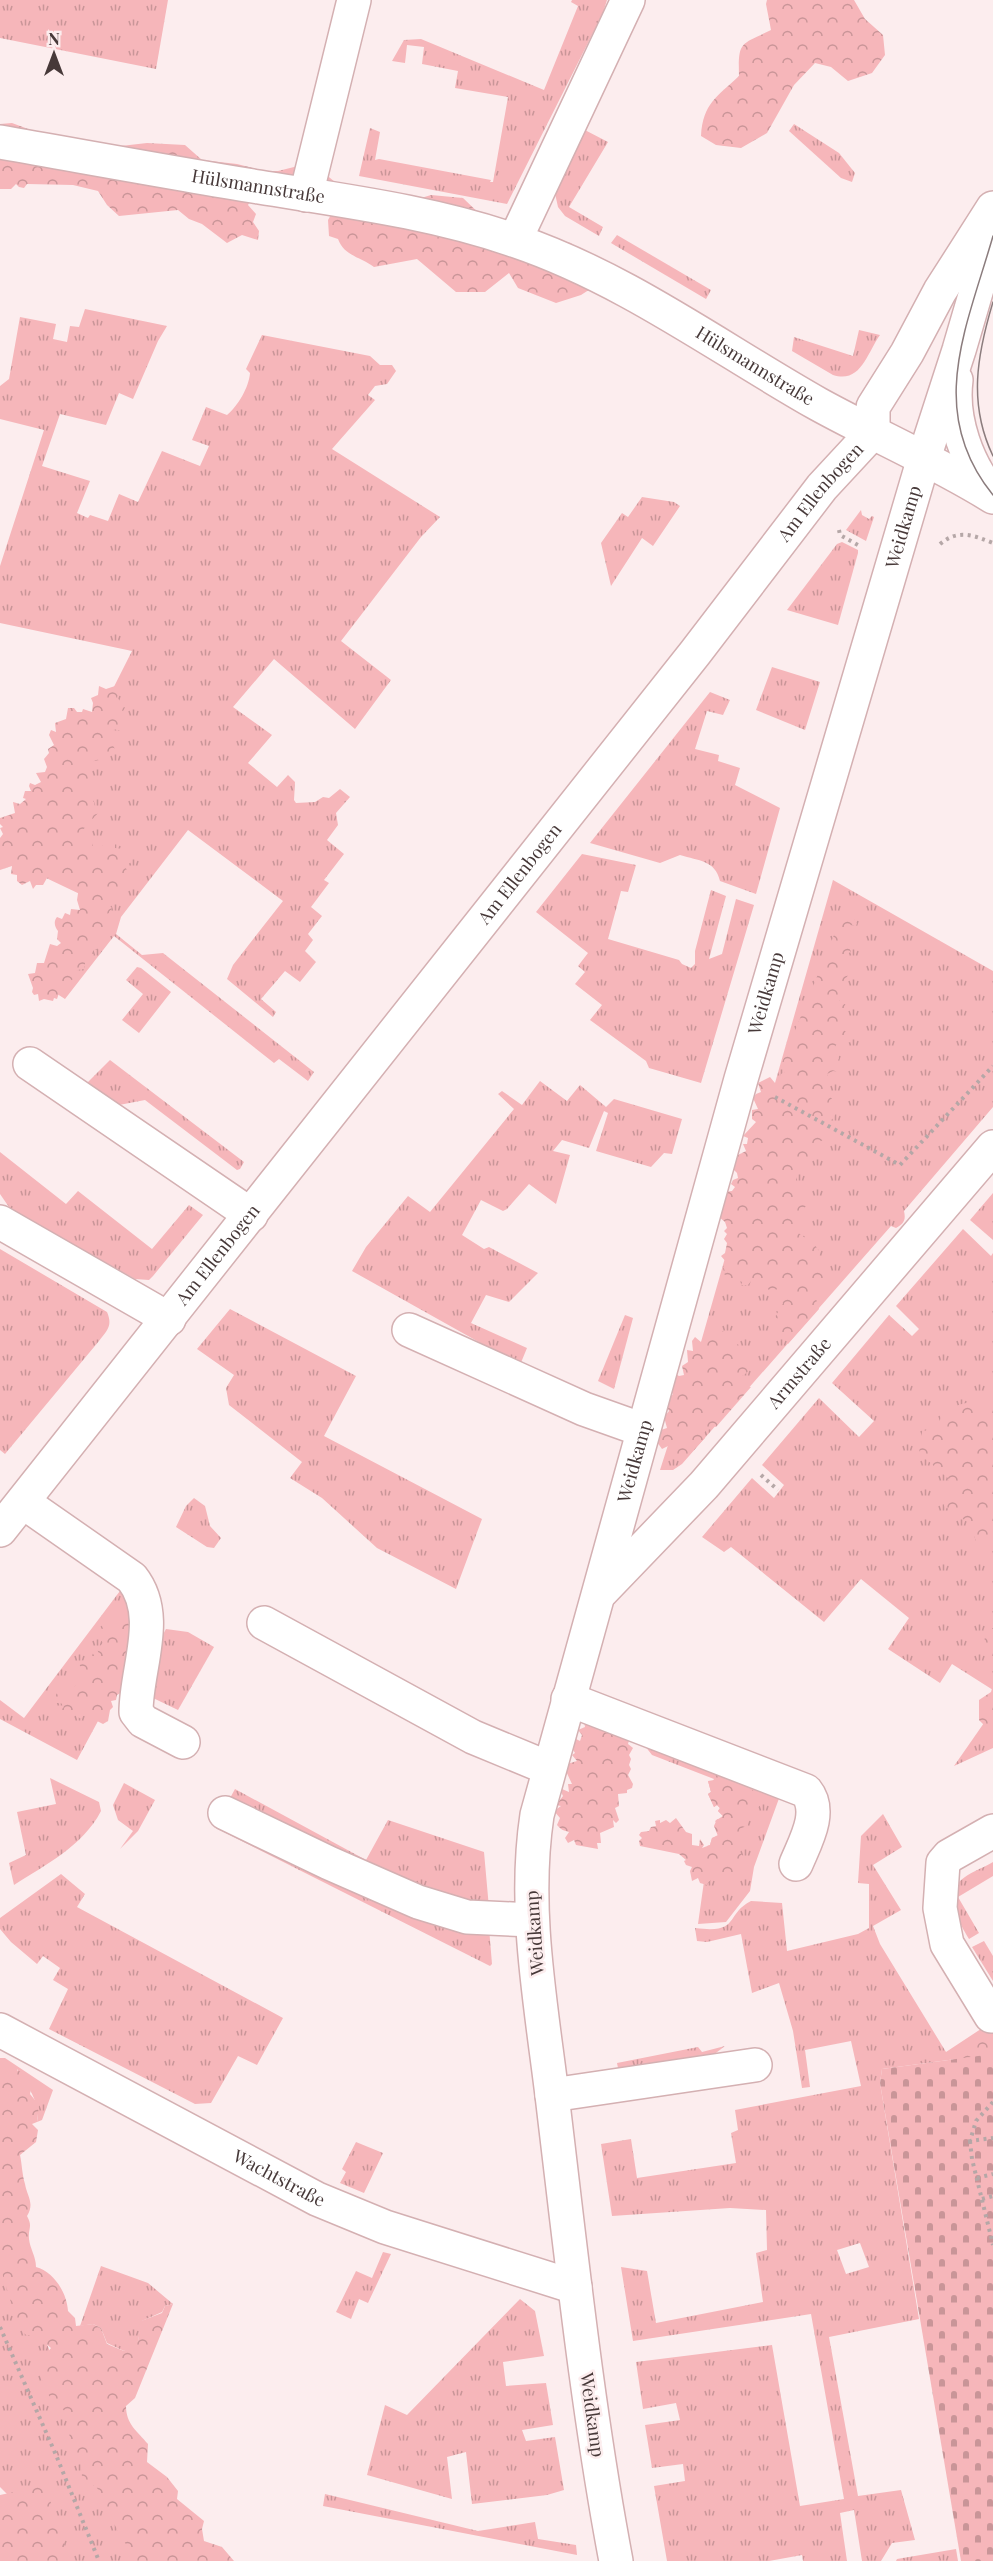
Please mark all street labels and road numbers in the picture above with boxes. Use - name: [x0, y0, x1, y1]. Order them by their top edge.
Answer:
- street label: Hülsmannstraße: [190, 163, 327, 208]
- street label: Hülsmannstraße: [692, 320, 819, 410]
- street label: Am Ellenbogen: [771, 437, 868, 547]
- street label: Weidkamp: [879, 483, 926, 572]
- street label: Am Ellenbogen: [471, 818, 567, 929]
- street label: Weidkamp: [741, 949, 789, 1038]
- street label: Am Ellenbogen: [169, 1199, 265, 1310]
- street label: Armstraße: [761, 1332, 836, 1414]
- street label: Weidkamp: [611, 1417, 657, 1506]
- street label: Weidkamp: [519, 1890, 549, 1977]
- street label: Wachtstraße: [228, 2143, 329, 2212]
- street label: Weidkamp: [575, 2370, 611, 2459]

